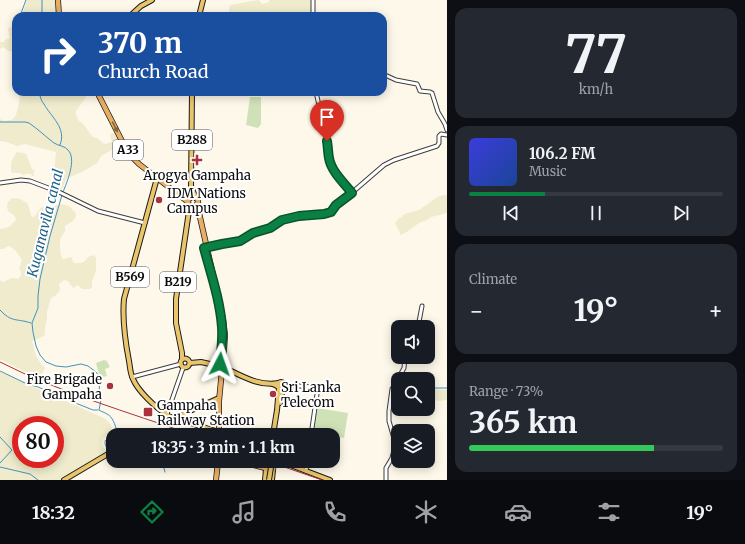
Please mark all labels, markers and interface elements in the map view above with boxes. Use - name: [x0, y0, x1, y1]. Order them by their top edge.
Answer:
- text: 77: [565, 22, 627, 87]
- text: 370 m: [98, 25, 182, 61]
- icon: right: [32, 28, 84, 80]
- text: Church Road: [98, 60, 209, 83]
- text: km/h: [579, 81, 613, 98]
- pin: [310, 100, 344, 141]
- icon: arrive: [316, 106, 338, 128]
- one-way arrow: [112, 121, 118, 132]
- road number: B288: [172, 130, 212, 150]
- road number: A33: [113, 140, 143, 160]
- text: 106.2 FM: [529, 144, 596, 163]
- marker: Arogya Gampaha: [191, 154, 203, 166]
- text: Music: [529, 163, 567, 180]
- water label: Kuganavila canal: [23, 167, 67, 280]
- place label: Arogya Gampaha: [142, 167, 251, 184]
- place label: IDM Nations Campus: [167, 185, 246, 217]
- marker: IDM Nations Campus: [154, 195, 164, 205]
- icon: previous: [500, 202, 522, 224]
- icon: pause: [585, 202, 607, 224]
- icon: next: [670, 202, 692, 224]
- road number: B569: [111, 267, 149, 287]
- text: Climate: [469, 271, 517, 288]
- road number: B219: [160, 272, 196, 292]
- text: 19°: [574, 291, 619, 329]
- text: −: [469, 297, 484, 325]
- text: +: [708, 297, 723, 325]
- map controls: [391, 320, 435, 468]
- button: sound: [391, 320, 435, 364]
- position arrow: [199, 343, 241, 385]
- place label: Fire Brigade Gampaha: [26, 371, 102, 403]
- button: search: [391, 372, 435, 416]
- place label: Sri Lanka Telecom: [281, 379, 341, 411]
- marker: Fire Brigade Gampaha: [105, 381, 115, 391]
- text: Range · 73%: [469, 383, 543, 400]
- marker: Sri Lanka Telecom: [268, 389, 278, 399]
- place label: Gampaha Railway Station: [157, 397, 255, 429]
- text: 365 km: [469, 403, 577, 441]
- marker: Gampaha Railway Station: [142, 406, 154, 418]
- speed limit sign: 80: [12, 416, 64, 468]
- button: layers: [391, 424, 435, 468]
- text: 18:35 · 3 min · 1.1 km: [151, 438, 295, 457]
- icon: directions: [138, 498, 166, 526]
- icon: music: [230, 498, 258, 526]
- icon: phone: [321, 498, 349, 526]
- icon: climate: [412, 498, 440, 526]
- icon: car: [504, 498, 532, 526]
- icon: filters: [595, 498, 623, 526]
- text: 18:32: [32, 501, 75, 524]
- text: 19°: [686, 501, 713, 524]

